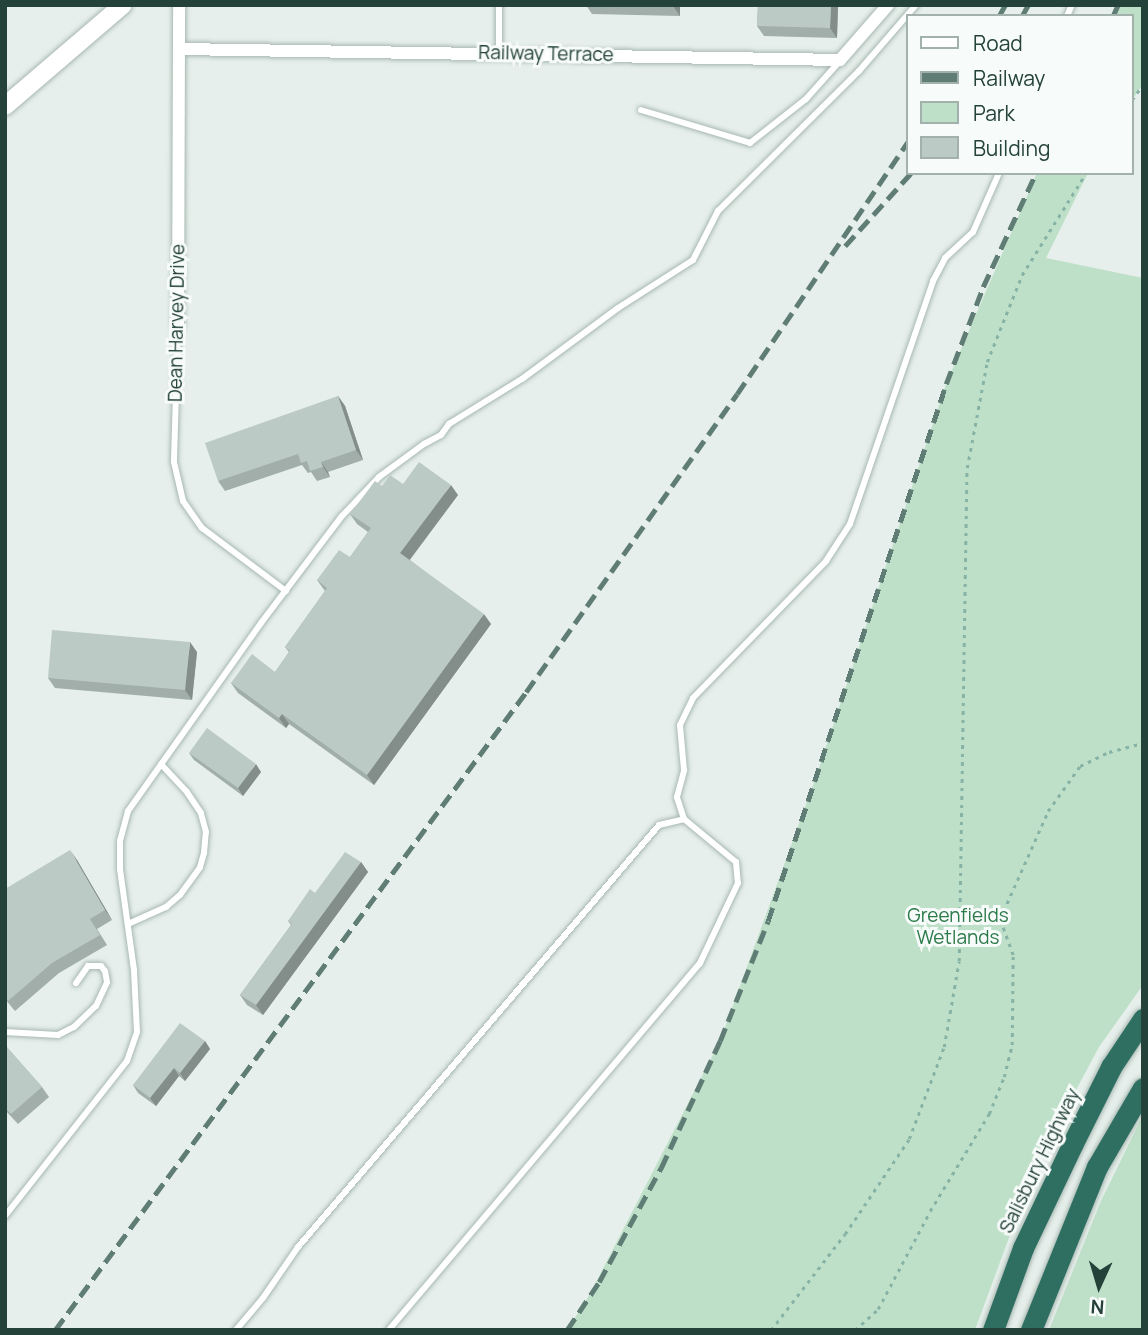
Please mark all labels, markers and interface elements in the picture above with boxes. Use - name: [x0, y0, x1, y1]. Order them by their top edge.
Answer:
- legend: [906, 14, 1134, 175]
- text: Road: [973, 29, 1023, 57]
- street label: Railway Terrace: [478, 41, 614, 67]
- text: Railway: [973, 64, 1045, 92]
- text: Park: [973, 99, 1015, 127]
- text: Building: [973, 134, 1050, 162]
- street label: Dean Harvey Drive: [164, 244, 190, 402]
- park label: Greenfields Wetlands: [907, 905, 1009, 949]
- street label: Salisbury Highway: [995, 1085, 1085, 1237]
- north arrow: [1064, 1251, 1134, 1321]
- text: N: [1090, 1294, 1105, 1320]

